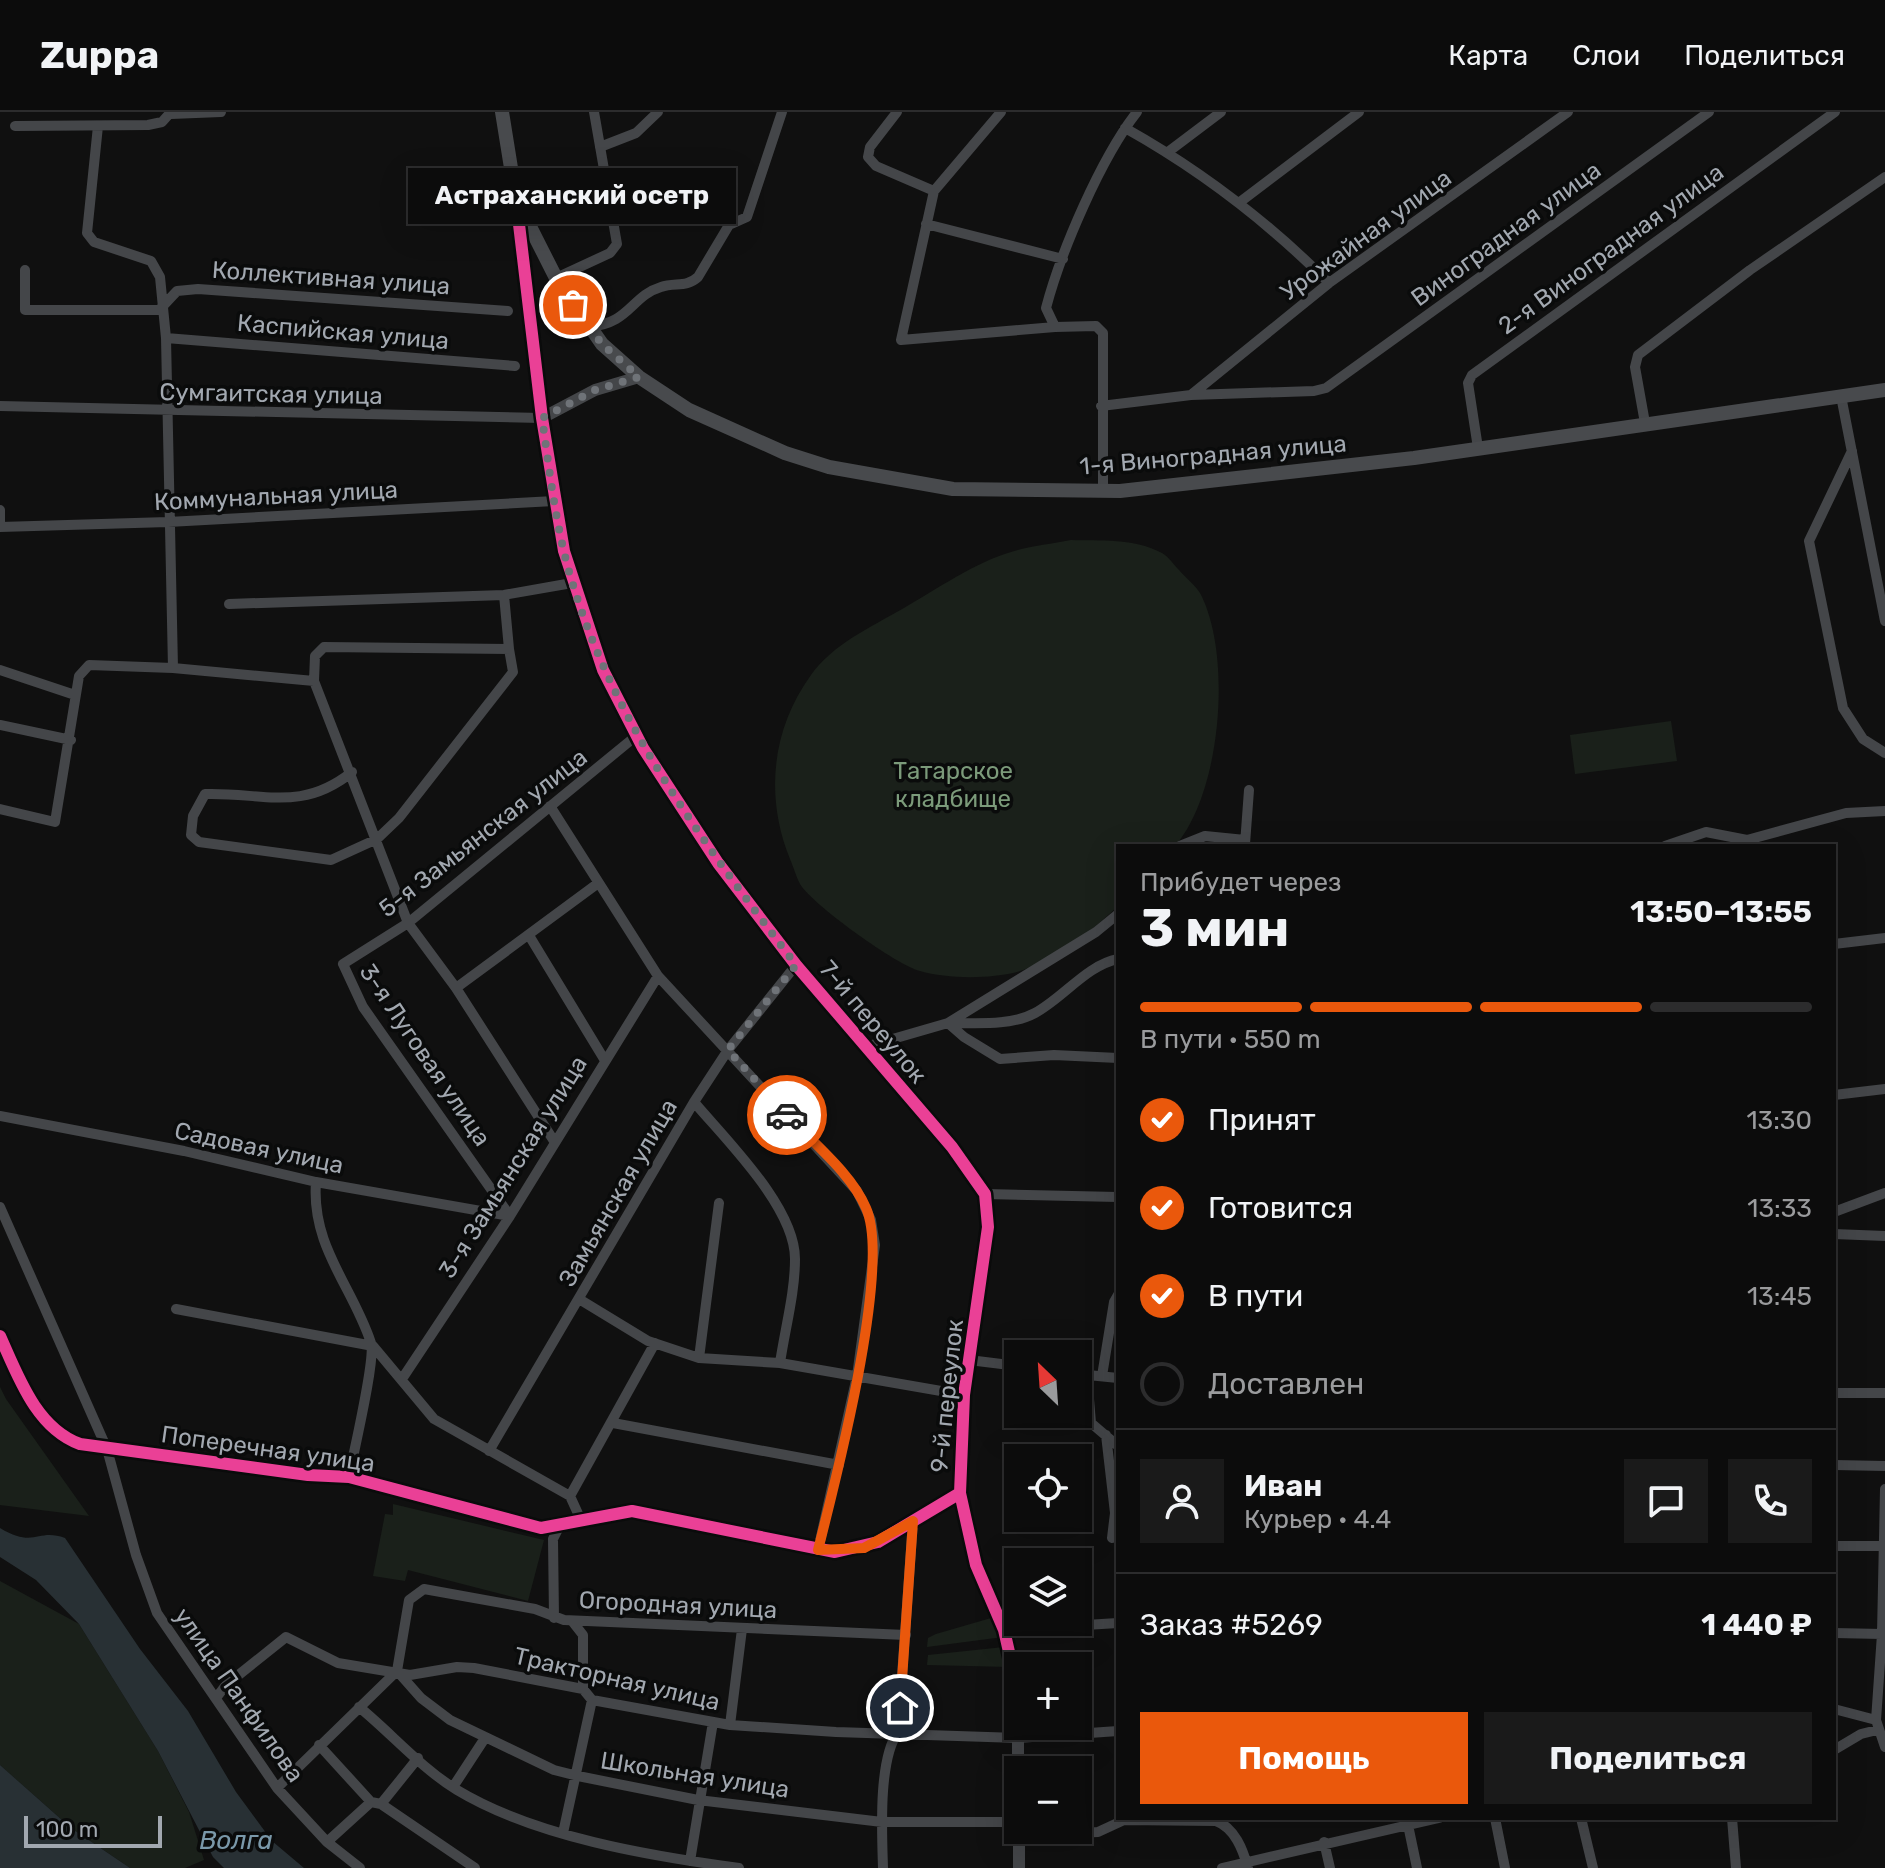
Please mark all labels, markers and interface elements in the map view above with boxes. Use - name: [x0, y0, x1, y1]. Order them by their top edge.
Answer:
- text: Zuppa: [40, 32, 159, 78]
- text: Карта: [1448, 39, 1528, 72]
- text: Слои: [1572, 39, 1640, 72]
- text: Поделиться: [1684, 39, 1845, 72]
- street label: Виноградная улица: [1406, 156, 1606, 312]
- street label: 2-я Виноградная улица: [1493, 158, 1729, 340]
- street label: Урожайная улица: [1275, 164, 1457, 306]
- callout: Астраханский осетр: [409, 169, 737, 225]
- text: Астраханский осетр: [435, 180, 709, 211]
- street label: Коллективная улица: [211, 256, 451, 300]
- pin: [539, 271, 607, 339]
- icon: bag: [551, 283, 595, 327]
- street label: Каспийская улица: [236, 309, 450, 355]
- street label: Сумгаитская улица: [159, 378, 383, 410]
- street label: 1-я Виноградная улица: [1078, 429, 1348, 481]
- street label: Коммунальная улица: [153, 476, 399, 516]
- street label: 5-я Замьянская улица: [373, 743, 593, 923]
- park label: Татарское кладбище: [893, 757, 1013, 813]
- text: Прибудет через: [1140, 867, 1341, 898]
- text: 13:50–13:55: [1630, 894, 1812, 930]
- text: 3 мин: [1140, 897, 1289, 959]
- street label: 7-й переулок: [814, 955, 932, 1089]
- street label: 3-я Луговая улица: [354, 959, 496, 1151]
- text: В пути · 550 m: [1140, 1024, 1321, 1055]
- street label: 3-я Замьянская улица: [433, 1051, 593, 1283]
- courier: [747, 1075, 827, 1155]
- icon: car: [765, 1093, 809, 1137]
- street label: Замьянская улица: [553, 1094, 683, 1292]
- icon: check: [1140, 1098, 1184, 1142]
- text: Принят: [1208, 1102, 1316, 1138]
- text: 13:30: [1746, 1105, 1812, 1136]
- street label: Садовая улица: [172, 1116, 346, 1180]
- icon: check: [1140, 1186, 1184, 1230]
- text: Готовится: [1208, 1190, 1353, 1226]
- text: 13:33: [1747, 1193, 1812, 1224]
- icon: check: [1140, 1274, 1184, 1318]
- text: В пути: [1208, 1278, 1303, 1314]
- text: 13:45: [1747, 1281, 1812, 1312]
- street label: 9-й переулок: [925, 1318, 969, 1474]
- north arrow: [1004, 1340, 1092, 1428]
- map controls: [1004, 1340, 1092, 1844]
- text: Доставлен: [1208, 1366, 1364, 1402]
- street label: Поперечная улица: [159, 1420, 377, 1478]
- button: locate: [1004, 1444, 1092, 1532]
- button: person: [1140, 1459, 1224, 1543]
- button: chat: [1624, 1459, 1708, 1543]
- button: phone: [1728, 1459, 1812, 1543]
- text: Иван: [1244, 1468, 1322, 1504]
- text: Курьер · 4.4: [1244, 1504, 1392, 1535]
- button: layers: [1004, 1548, 1092, 1636]
- street label: Огородная улица: [578, 1586, 778, 1624]
- street label: улица Панфилова: [168, 1603, 310, 1787]
- text: Заказ #5269: [1140, 1607, 1323, 1643]
- text: 1 440 ₽: [1701, 1607, 1812, 1643]
- street label: Тракторная улица: [511, 1642, 723, 1716]
- button: +: [1004, 1652, 1092, 1740]
- pin: [866, 1674, 934, 1742]
- icon: home: [878, 1686, 922, 1730]
- button: Помощь: [1140, 1712, 1468, 1804]
- button: Поделиться: [1484, 1712, 1812, 1804]
- street label: Школьная улица: [599, 1746, 791, 1804]
- button: −: [1004, 1756, 1092, 1844]
- scale bar: [24, 1812, 162, 1848]
- text: 100 m: [36, 1816, 98, 1843]
- water label: Волга: [199, 1825, 273, 1856]

